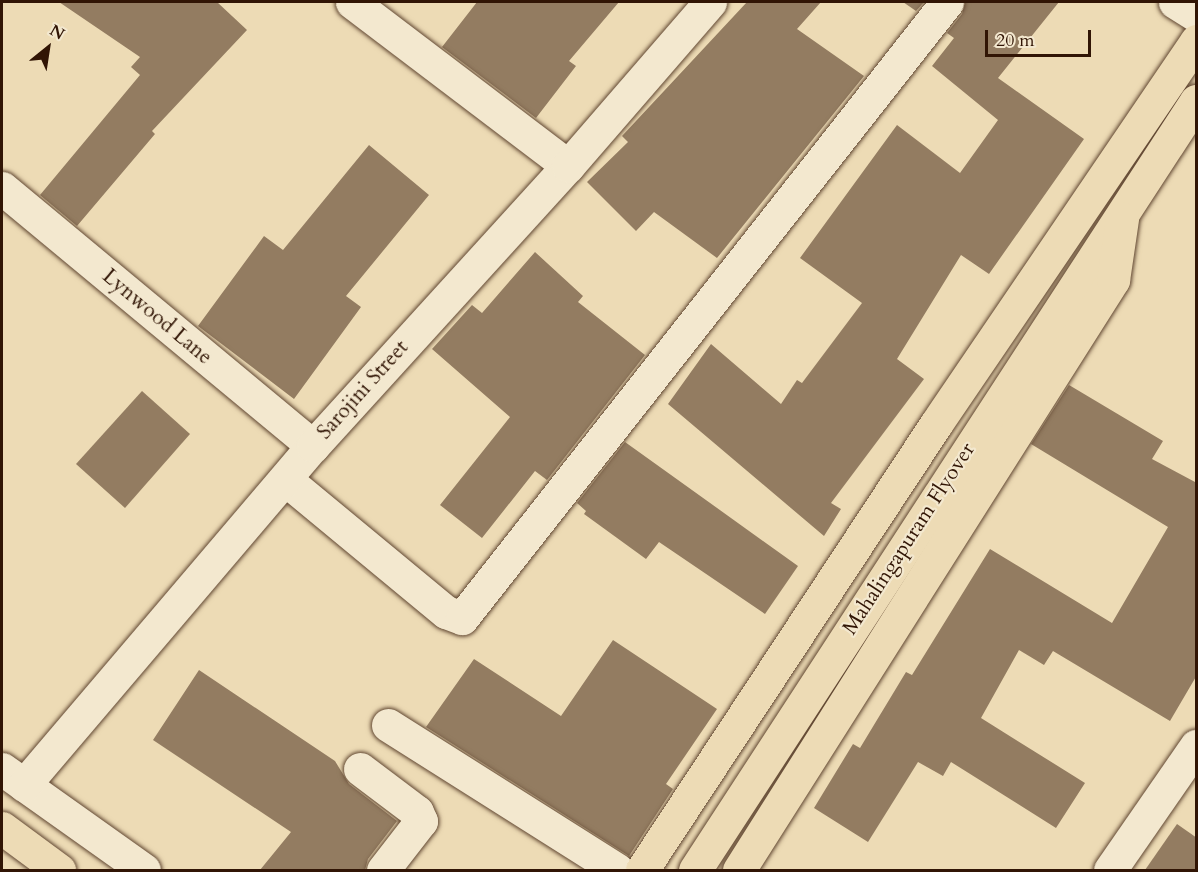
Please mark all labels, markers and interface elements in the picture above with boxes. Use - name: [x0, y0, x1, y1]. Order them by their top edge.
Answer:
- north arrow: [18, 18, 78, 78]
- scale bar: [988, 18, 1094, 56]
- text: N: [45, 19, 69, 45]
- text: 20 m: [996, 28, 1035, 53]
- street label: Lynwood Lane: [97, 264, 217, 370]
- street label: Sarojini Street: [312, 335, 414, 445]
- street label: Mahalingapuram Flyover: [837, 438, 981, 640]

